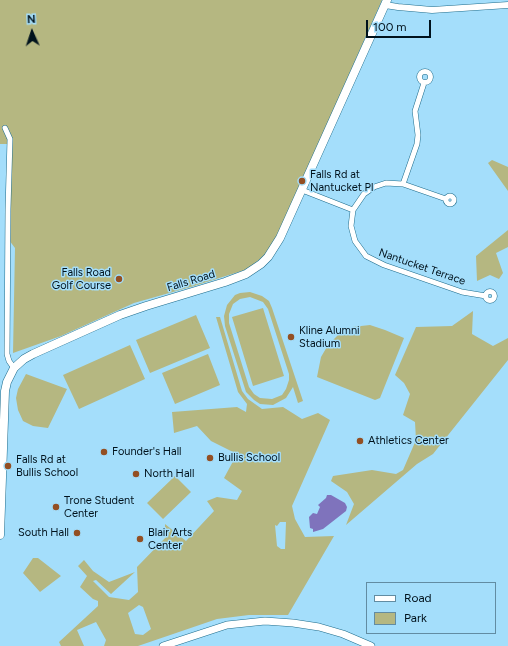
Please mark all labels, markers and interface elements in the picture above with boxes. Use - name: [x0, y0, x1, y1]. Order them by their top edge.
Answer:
- north arrow: [12, 12, 52, 52]
- scale bar: [368, 12, 433, 38]
- text: N: [27, 13, 36, 26]
- text: 100 m: [373, 20, 407, 34]
- place label: Falls Rd at Nantucket Pl: [310, 168, 373, 194]
- marker: Falls Rd at Nantucket Pl: [297, 176, 307, 186]
- street label: Nantucket Terrace: [377, 246, 467, 288]
- place label: Falls Road Golf Course: [52, 266, 111, 292]
- street label: Falls Road: [165, 267, 217, 295]
- marker: Falls Road Golf Course: [114, 274, 124, 284]
- place label: Kline Alumni Stadium: [299, 324, 360, 350]
- marker: Kline Alumni Stadium: [286, 332, 296, 342]
- place label: Athletics Center: [368, 434, 449, 448]
- marker: Athletics Center: [355, 436, 365, 446]
- place label: Founder's Hall: [112, 445, 181, 459]
- marker: Founder's Hall: [99, 447, 109, 457]
- place label: Bullis School: [218, 451, 280, 465]
- place label: Falls Rd at Bullis School: [16, 453, 78, 479]
- marker: Bullis School: [205, 453, 215, 463]
- marker: Falls Rd at Bullis School: [3, 461, 13, 471]
- place label: North Hall: [144, 467, 194, 481]
- marker: North Hall: [131, 469, 141, 479]
- place label: Trone Student Center: [64, 494, 134, 520]
- marker: Trone Student Center: [51, 502, 61, 512]
- place label: South Hall: [18, 526, 69, 540]
- place label: Blair Arts Center: [148, 526, 192, 552]
- marker: South Hall: [72, 528, 82, 538]
- marker: Blair Arts Center: [135, 534, 145, 544]
- legend: [366, 582, 496, 634]
- text: Road: [404, 591, 432, 605]
- text: Park: [404, 611, 427, 625]

